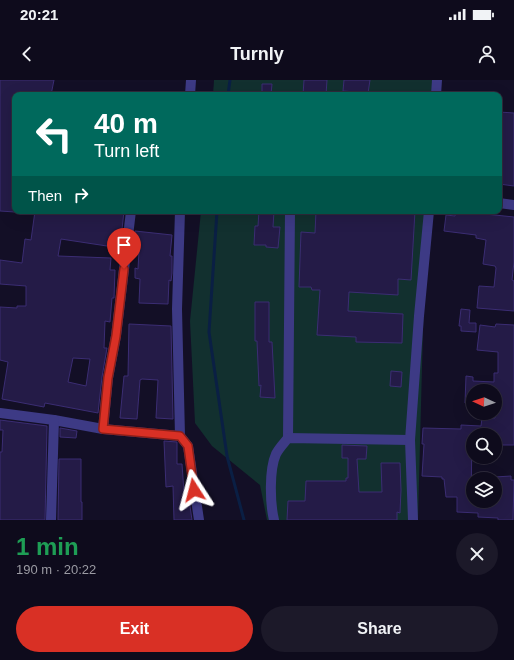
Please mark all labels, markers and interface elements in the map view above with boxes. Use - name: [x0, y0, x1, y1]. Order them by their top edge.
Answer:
- text: 20:21: [20, 6, 58, 23]
- icon: back: [16, 43, 38, 65]
- icon: person: [476, 43, 498, 65]
- text: Turnly: [230, 44, 284, 64]
- icon: left: [28, 108, 80, 160]
- text: 40 m: [94, 108, 158, 139]
- text: Turn left: [94, 141, 159, 161]
- icon: right: [70, 184, 92, 206]
- text: Then: [28, 187, 62, 204]
- pin: [107, 228, 141, 269]
- icon: arrive: [113, 234, 135, 256]
- north arrow: [466, 384, 502, 420]
- map controls: [466, 384, 502, 508]
- button: search: [466, 428, 502, 464]
- position arrow: [173, 469, 215, 511]
- button: layers: [466, 472, 502, 508]
- text: 1 min: [16, 533, 79, 560]
- button: close: [456, 533, 498, 575]
- text: 190 m · 20:22: [16, 562, 96, 577]
- button: Exit: [16, 606, 253, 652]
- button: Share: [261, 606, 498, 652]

